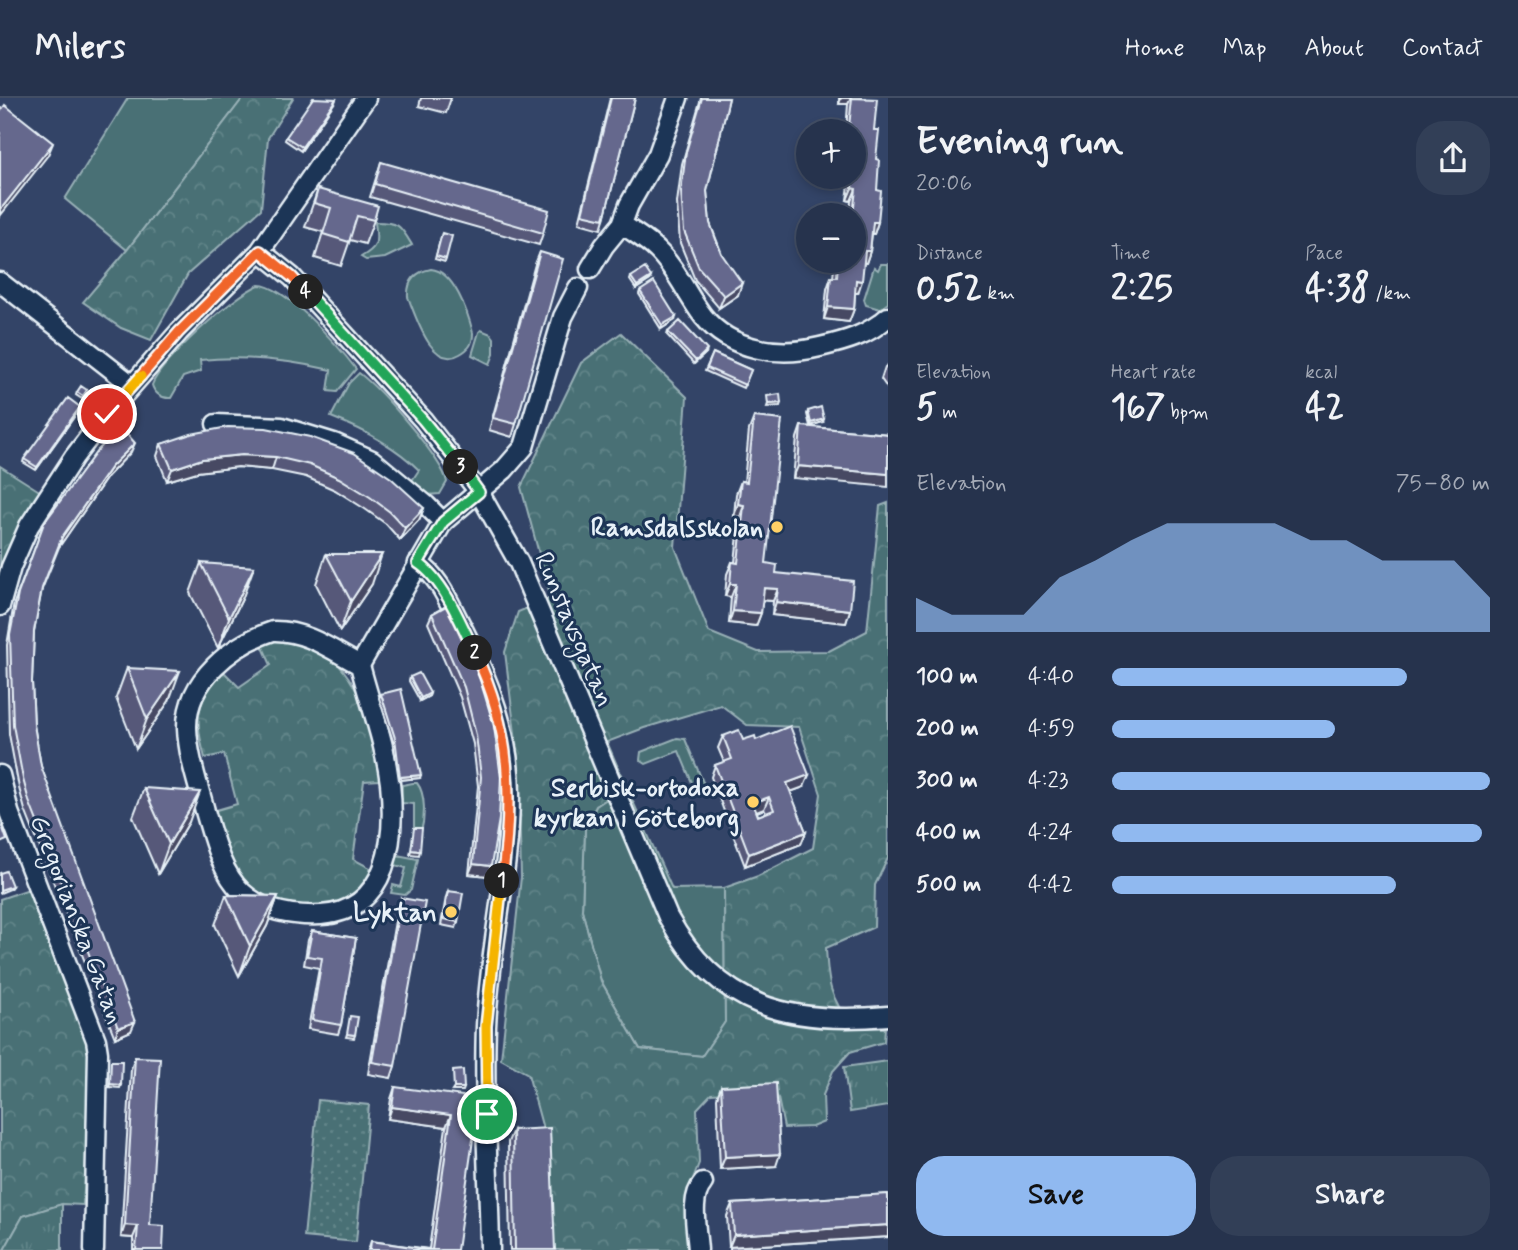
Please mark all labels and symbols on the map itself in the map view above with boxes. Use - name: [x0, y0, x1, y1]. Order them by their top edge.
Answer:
- pin: 4: [288, 274, 324, 310]
- pin: [77, 384, 137, 444]
- pin: 3: [444, 450, 478, 484]
- place label: Ramsdalsskolan: [591, 512, 763, 546]
- marker: Ramsdalsskolan: [769, 519, 785, 535]
- street label: Runstavsgatan: [523, 547, 621, 713]
- pin: 2: [458, 636, 492, 670]
- place label: Serbisk-ortodoxa kyrkan i Göteborg: [534, 772, 739, 837]
- marker: Serbisk-ortodoxa kyrkan i Göteborg: [745, 794, 761, 810]
- street label: Gregorianska Gatan: [19, 810, 132, 1030]
- pin: 1: [484, 864, 520, 898]
- place label: Lyktan: [353, 897, 437, 931]
- marker: Lyktan: [443, 904, 459, 920]
- pin: [457, 1084, 517, 1144]

